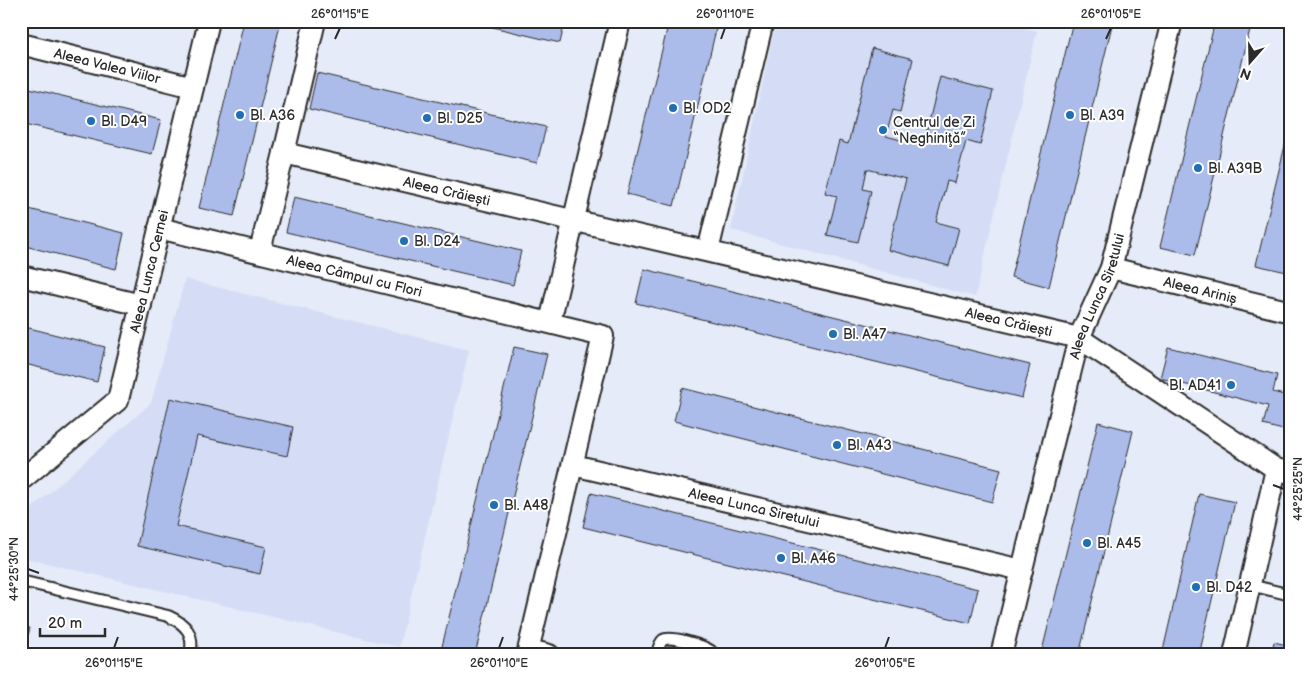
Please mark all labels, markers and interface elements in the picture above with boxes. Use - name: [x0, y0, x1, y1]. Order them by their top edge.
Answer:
- text: 26°01'15"E: [311, 7, 369, 22]
- text: 26°01'10"E: [696, 7, 754, 22]
- text: 26°01'05"E: [1081, 7, 1141, 22]
- north arrow: [1224, 38, 1274, 88]
- street label: Aleea Valea Viilor: [52, 44, 163, 87]
- text: N: [1238, 64, 1254, 84]
- place label: Bl. OD2: [683, 100, 732, 117]
- marker: Bl. OD2: [667, 102, 679, 114]
- place label: Bl. A36: [250, 107, 295, 124]
- place label: Bl. A39: [1080, 107, 1124, 124]
- marker: Bl. A36: [234, 109, 246, 121]
- marker: Bl. A39: [1064, 109, 1076, 121]
- place label: Bl. D25: [437, 110, 483, 127]
- marker: Bl. D25: [421, 112, 433, 124]
- place label: Bl. D49: [101, 113, 147, 130]
- place label: Centrul de Zi “Neghiniţă”: [893, 114, 975, 147]
- marker: Bl. D49: [85, 115, 97, 127]
- marker: Centrul de Zi “Neghiniţă”: [877, 124, 889, 136]
- place label: Bl. A39B: [1208, 160, 1262, 177]
- marker: Bl. A39B: [1192, 162, 1204, 174]
- street label: Aleea Crăiești: [402, 173, 492, 209]
- street label: Aleea Lunca Cernei: [126, 208, 172, 335]
- street label: Aleea Lunca Siretului: [1066, 232, 1128, 361]
- place label: Bl. D24: [414, 233, 460, 250]
- marker: Bl. D24: [398, 235, 410, 247]
- street label: Aleea Câmpul cu Flori: [285, 251, 424, 300]
- street label: Aleea Ariniș: [1162, 273, 1239, 307]
- street label: Aleea Crăiești: [964, 303, 1054, 340]
- place label: Bl. A47: [843, 326, 886, 343]
- marker: Bl. A47: [827, 328, 839, 340]
- place label: Bl. AD41: [1169, 377, 1221, 394]
- marker: Bl. AD41: [1225, 379, 1237, 391]
- place label: Bl. A43: [847, 437, 892, 454]
- marker: Bl. A43: [831, 439, 843, 451]
- text: 44°25'25"N: [1291, 457, 1306, 521]
- street label: Aleea Lunca Siretului: [687, 484, 821, 531]
- place label: Bl. A48: [504, 497, 548, 514]
- marker: Bl. A48: [488, 499, 500, 511]
- place label: Bl. A45: [1097, 535, 1141, 552]
- text: 44°25'30"N: [7, 537, 22, 601]
- marker: Bl. A45: [1081, 537, 1093, 549]
- place label: Bl. A46: [791, 550, 836, 567]
- marker: Bl. A46: [775, 552, 787, 564]
- place label: Bl. D42: [1206, 579, 1253, 596]
- marker: Bl. D42: [1190, 581, 1202, 593]
- scale bar: [40, 606, 105, 638]
- text: 20 m: [48, 614, 82, 633]
- text: 26°01'15"E: [85, 656, 143, 671]
- text: 26°01'10"E: [470, 656, 528, 671]
- text: 26°01'05"E: [855, 656, 915, 671]

